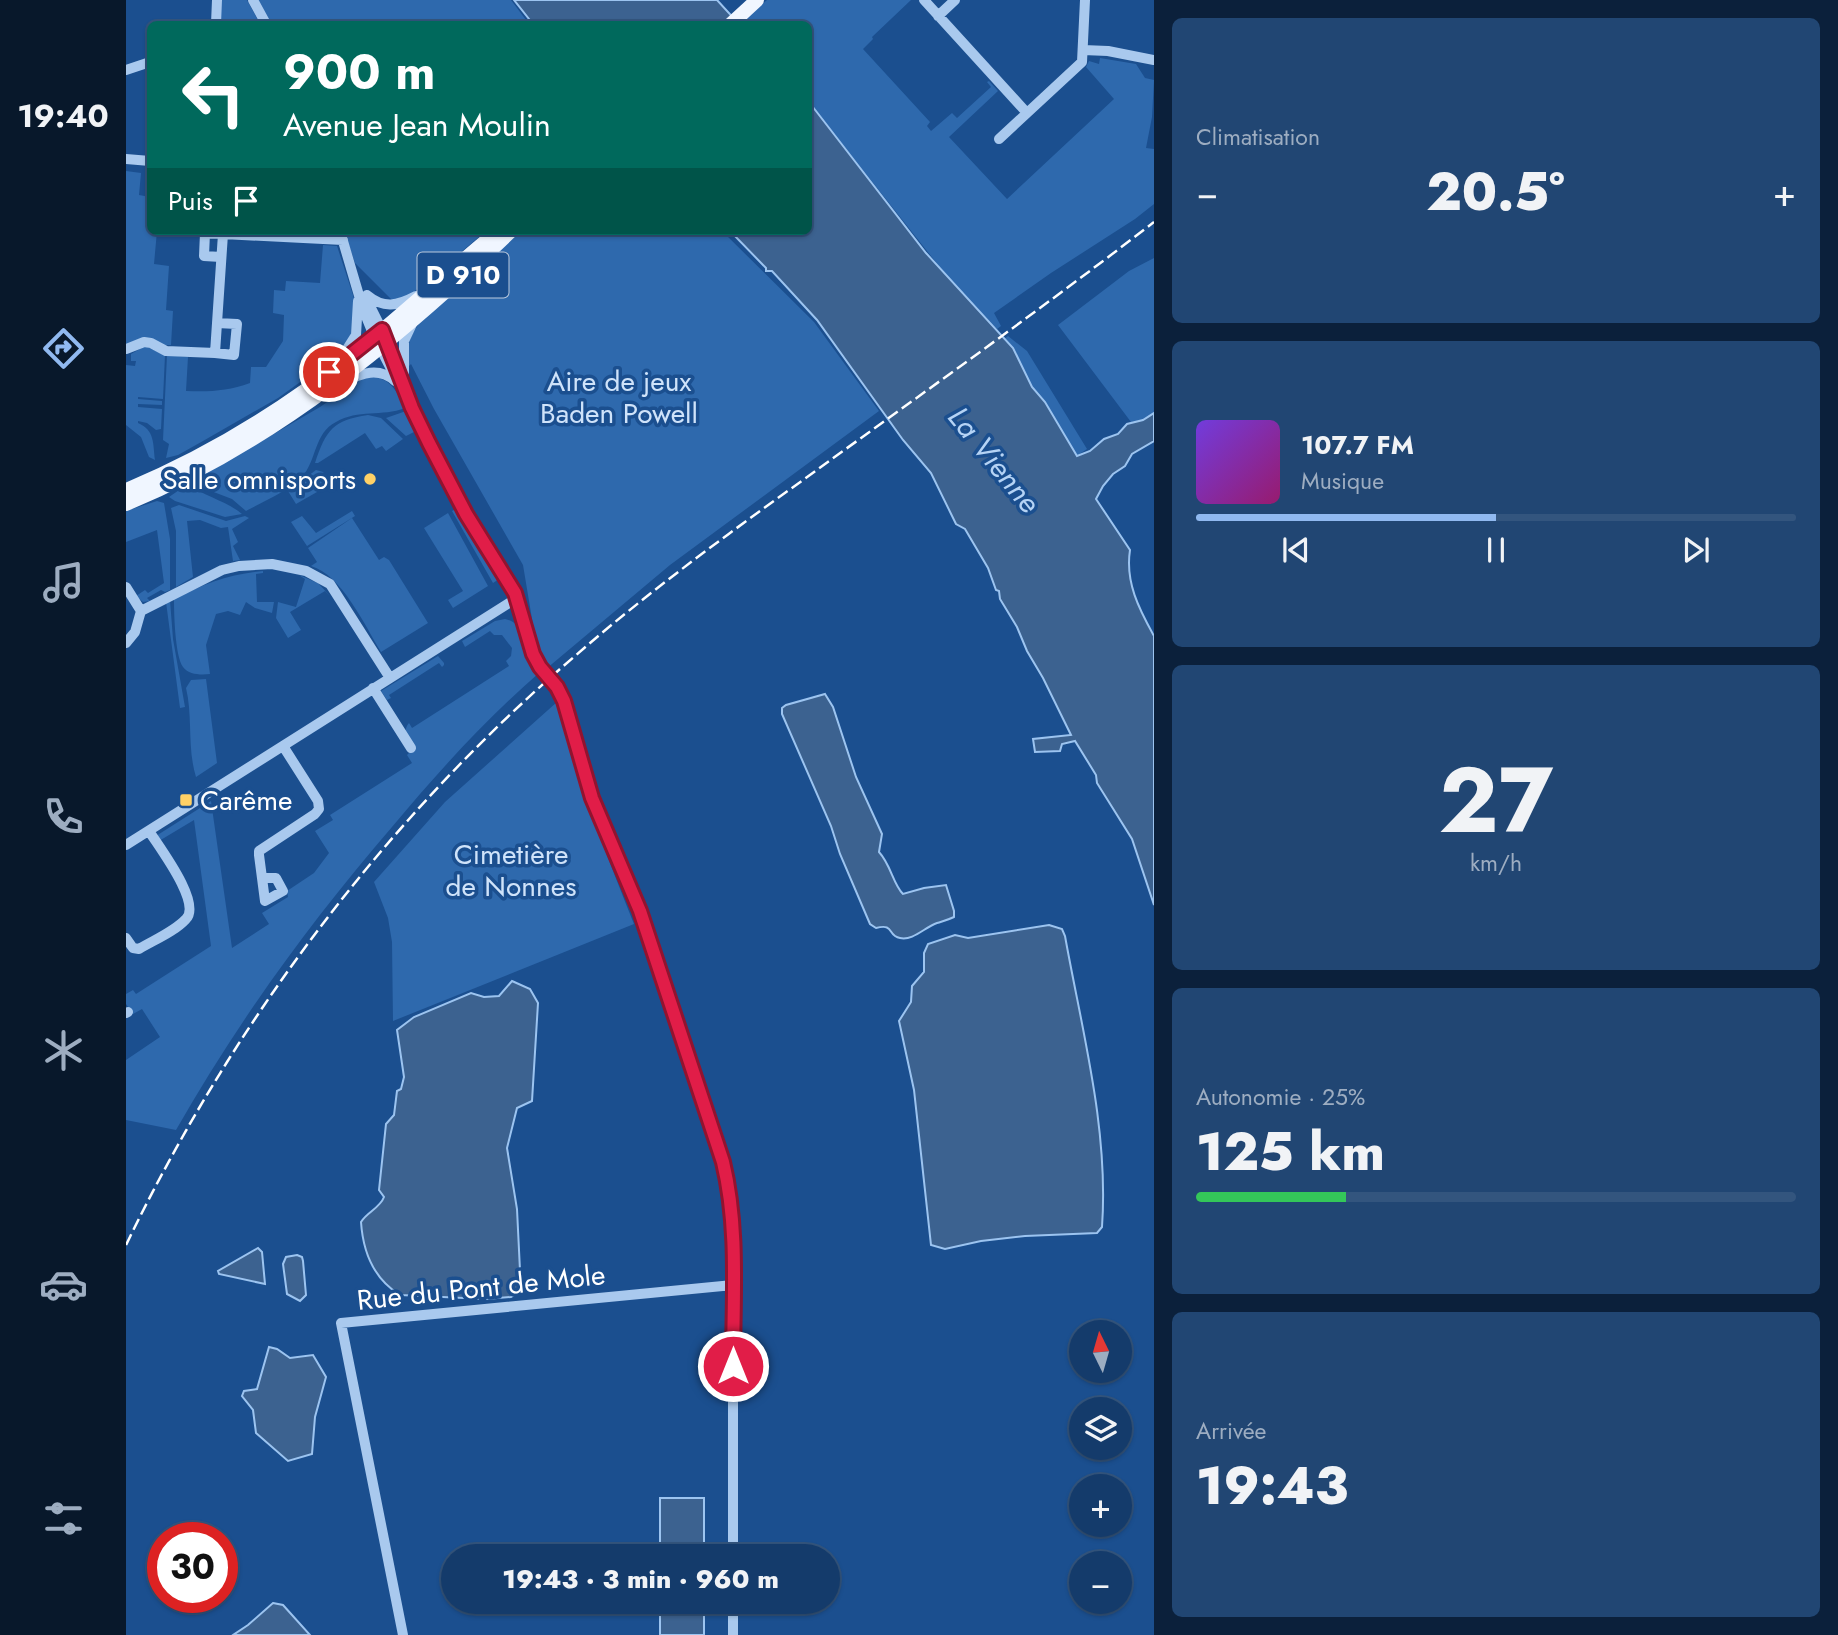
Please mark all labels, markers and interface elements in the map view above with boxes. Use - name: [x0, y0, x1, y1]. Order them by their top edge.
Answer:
- text: 900 m: [283, 37, 436, 107]
- icon: left: [168, 49, 259, 140]
- text: 19:40: [17, 93, 109, 139]
- text: Avenue Jean Moulin: [283, 102, 551, 148]
- text: Climatisation: [1196, 120, 1320, 154]
- text: 20.5°: [1426, 154, 1565, 230]
- text: −: [1196, 165, 1218, 220]
- text: +: [1773, 165, 1796, 220]
- text: Puis: [168, 182, 213, 220]
- icon: arrive: [227, 182, 265, 220]
- road number: D 910: [418, 252, 508, 298]
- icon: directions: [39, 324, 88, 373]
- pin: [299, 342, 359, 402]
- icon: arrive: [310, 353, 348, 391]
- park label: Aire de jeux Baden Powell: [540, 361, 698, 434]
- water label: La Vienne: [938, 397, 1051, 522]
- text: 107.7 FM: [1301, 426, 1414, 464]
- place label: Salle omnisports: [162, 459, 356, 500]
- text: Musique: [1301, 464, 1384, 498]
- marker: Salle omnisports: [362, 471, 378, 487]
- icon: previous: [1277, 531, 1315, 569]
- icon: pause: [1477, 531, 1515, 569]
- icon: next: [1677, 531, 1715, 569]
- icon: music: [39, 558, 88, 607]
- text: 27: [1439, 735, 1553, 866]
- place label: Carême: [200, 780, 293, 821]
- icon: phone: [39, 792, 88, 841]
- marker: Carême: [178, 792, 194, 808]
- park label: Cimetière de Nonnes: [446, 834, 576, 907]
- text: km/h: [1470, 846, 1522, 880]
- icon: climate: [39, 1026, 88, 1075]
- text: Autonomie · 25%: [1196, 1080, 1365, 1114]
- text: 125 km: [1196, 1114, 1385, 1190]
- street label: Rue du Pont de Mole: [355, 1254, 607, 1321]
- icon: car: [39, 1260, 88, 1309]
- north arrow: [1069, 1320, 1132, 1382]
- map controls: [1069, 1320, 1132, 1614]
- position arrow: [696, 1329, 770, 1403]
- button: layers: [1069, 1397, 1132, 1460]
- text: Arrivée: [1196, 1414, 1266, 1448]
- text: 19:43: [1196, 1448, 1348, 1524]
- button: +: [1069, 1474, 1132, 1537]
- icon: filters: [39, 1494, 88, 1543]
- speed limit sign: 30: [147, 1522, 238, 1613]
- button: −: [1069, 1551, 1132, 1614]
- text: 19:43 · 3 min · 960 m: [502, 1560, 779, 1598]

